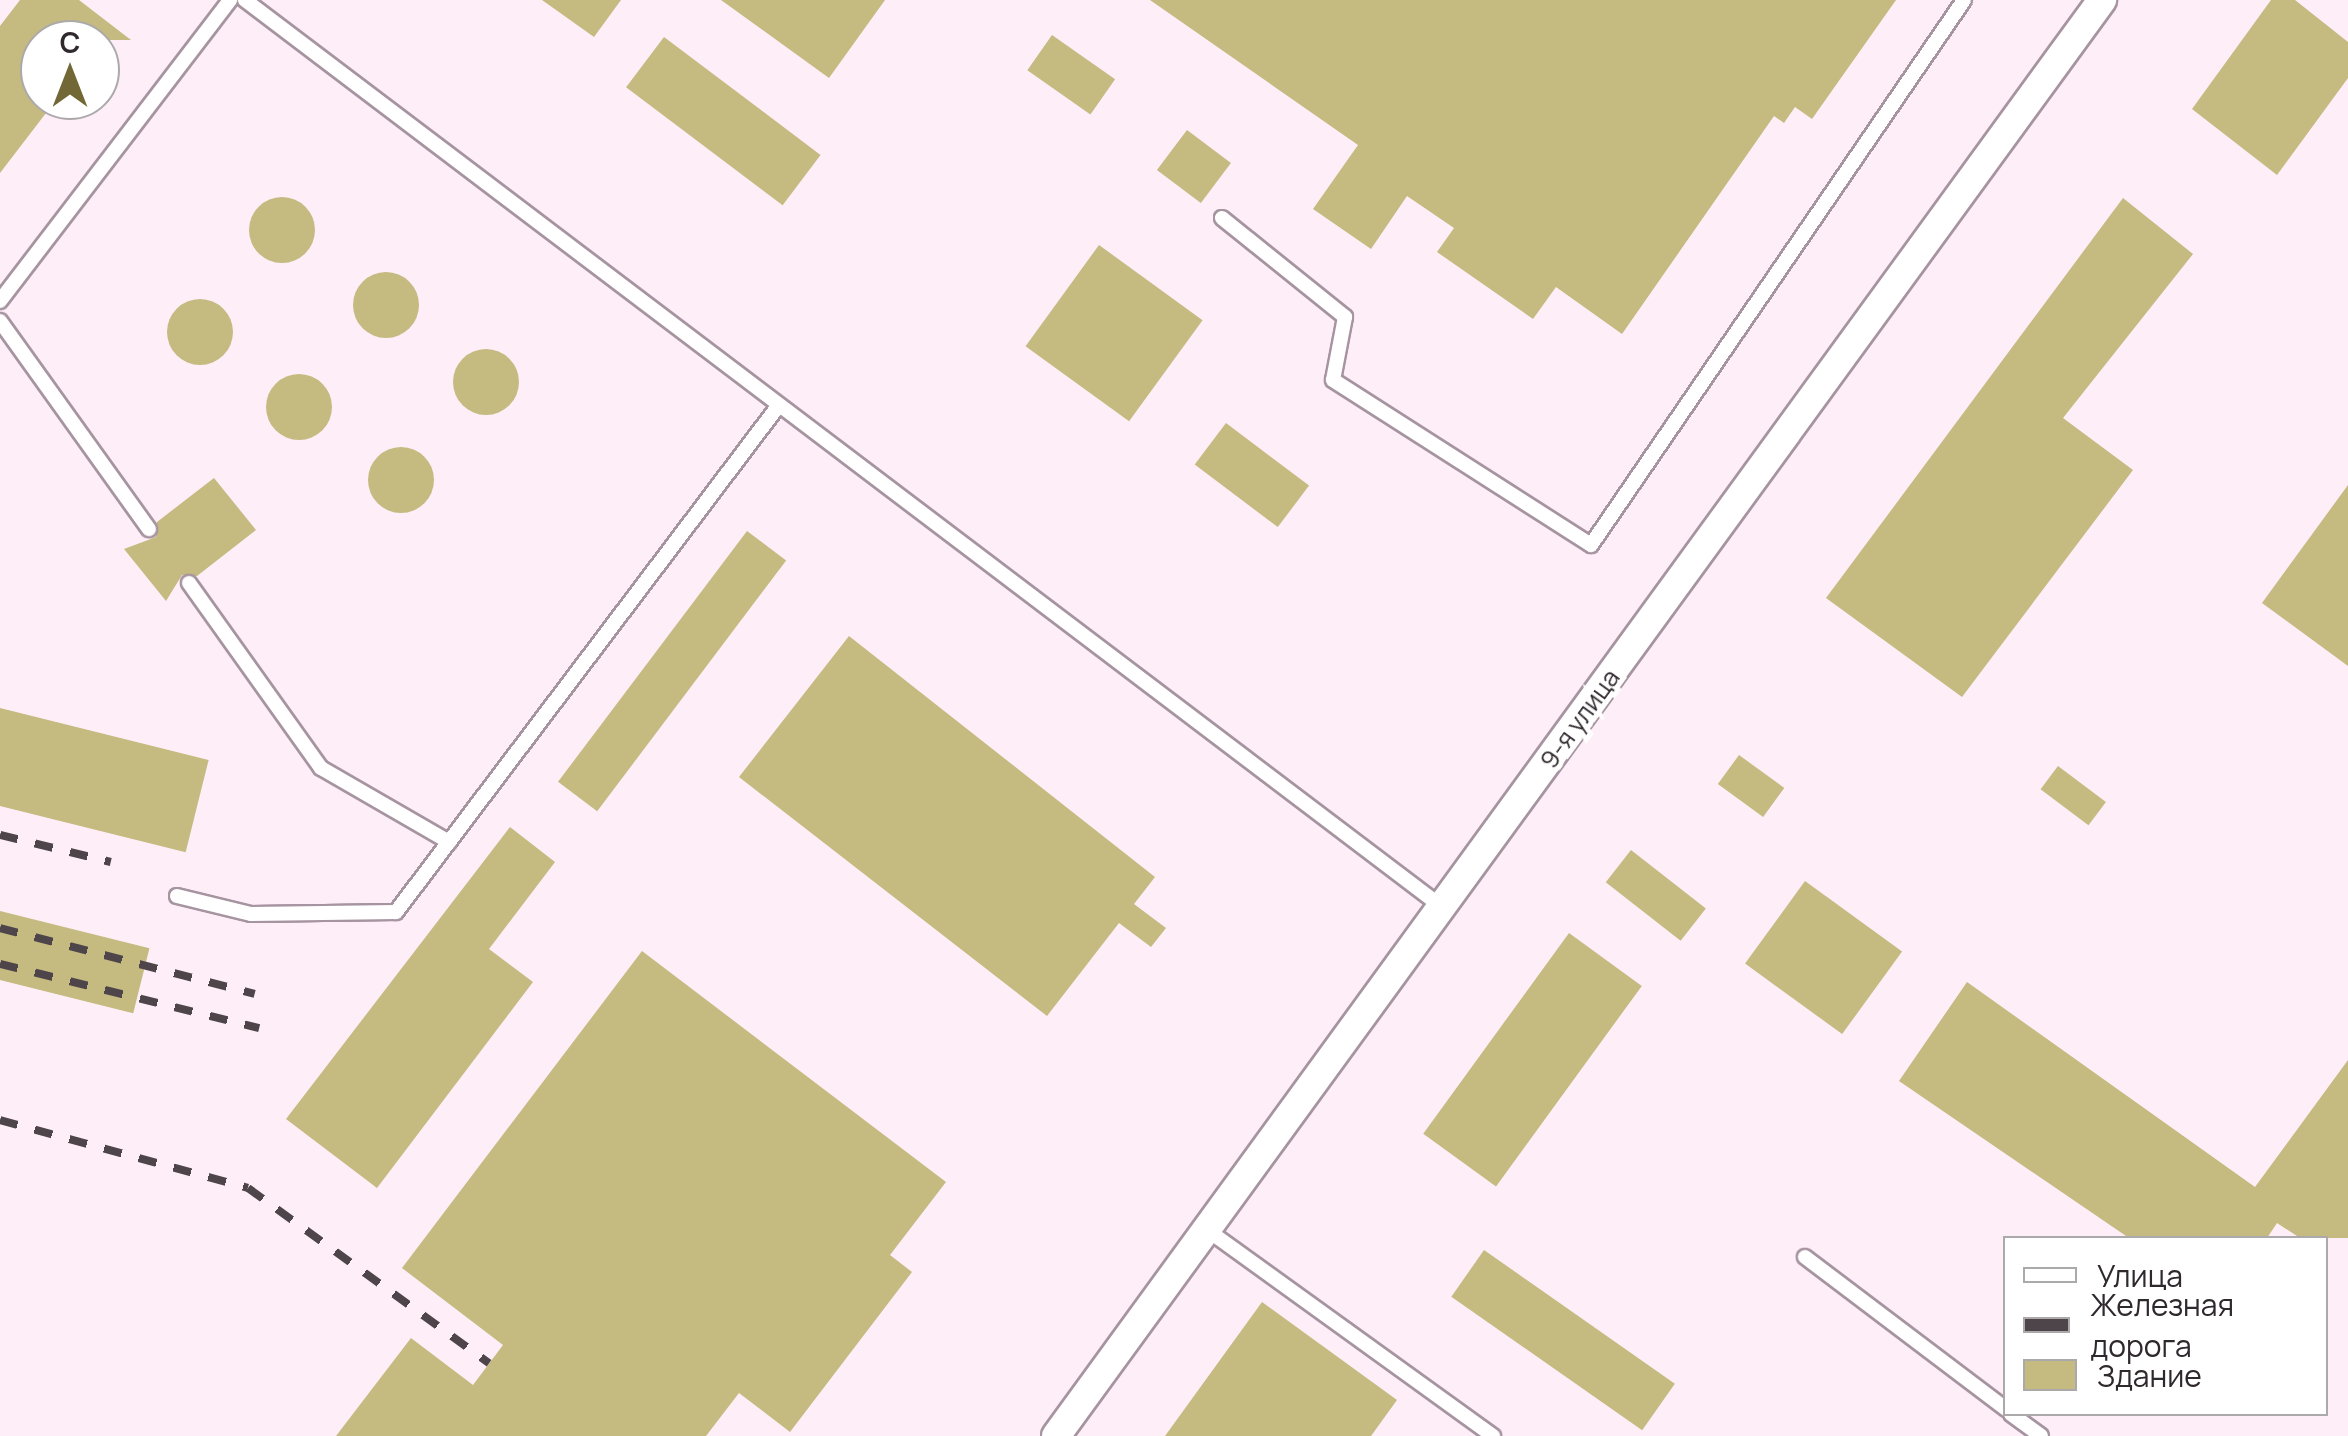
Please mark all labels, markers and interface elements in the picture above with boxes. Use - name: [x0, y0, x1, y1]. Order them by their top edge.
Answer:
- north arrow: [20, 20, 120, 120]
- text: С: [60, 23, 80, 61]
- street label: 9-я улица: [1534, 663, 1626, 775]
- legend: [2003, 1236, 2328, 1416]
- text: Улица: [2097, 1255, 2183, 1296]
- text: Железная дорога: [2090, 1284, 2234, 1366]
- text: Здание: [2097, 1355, 2202, 1396]

